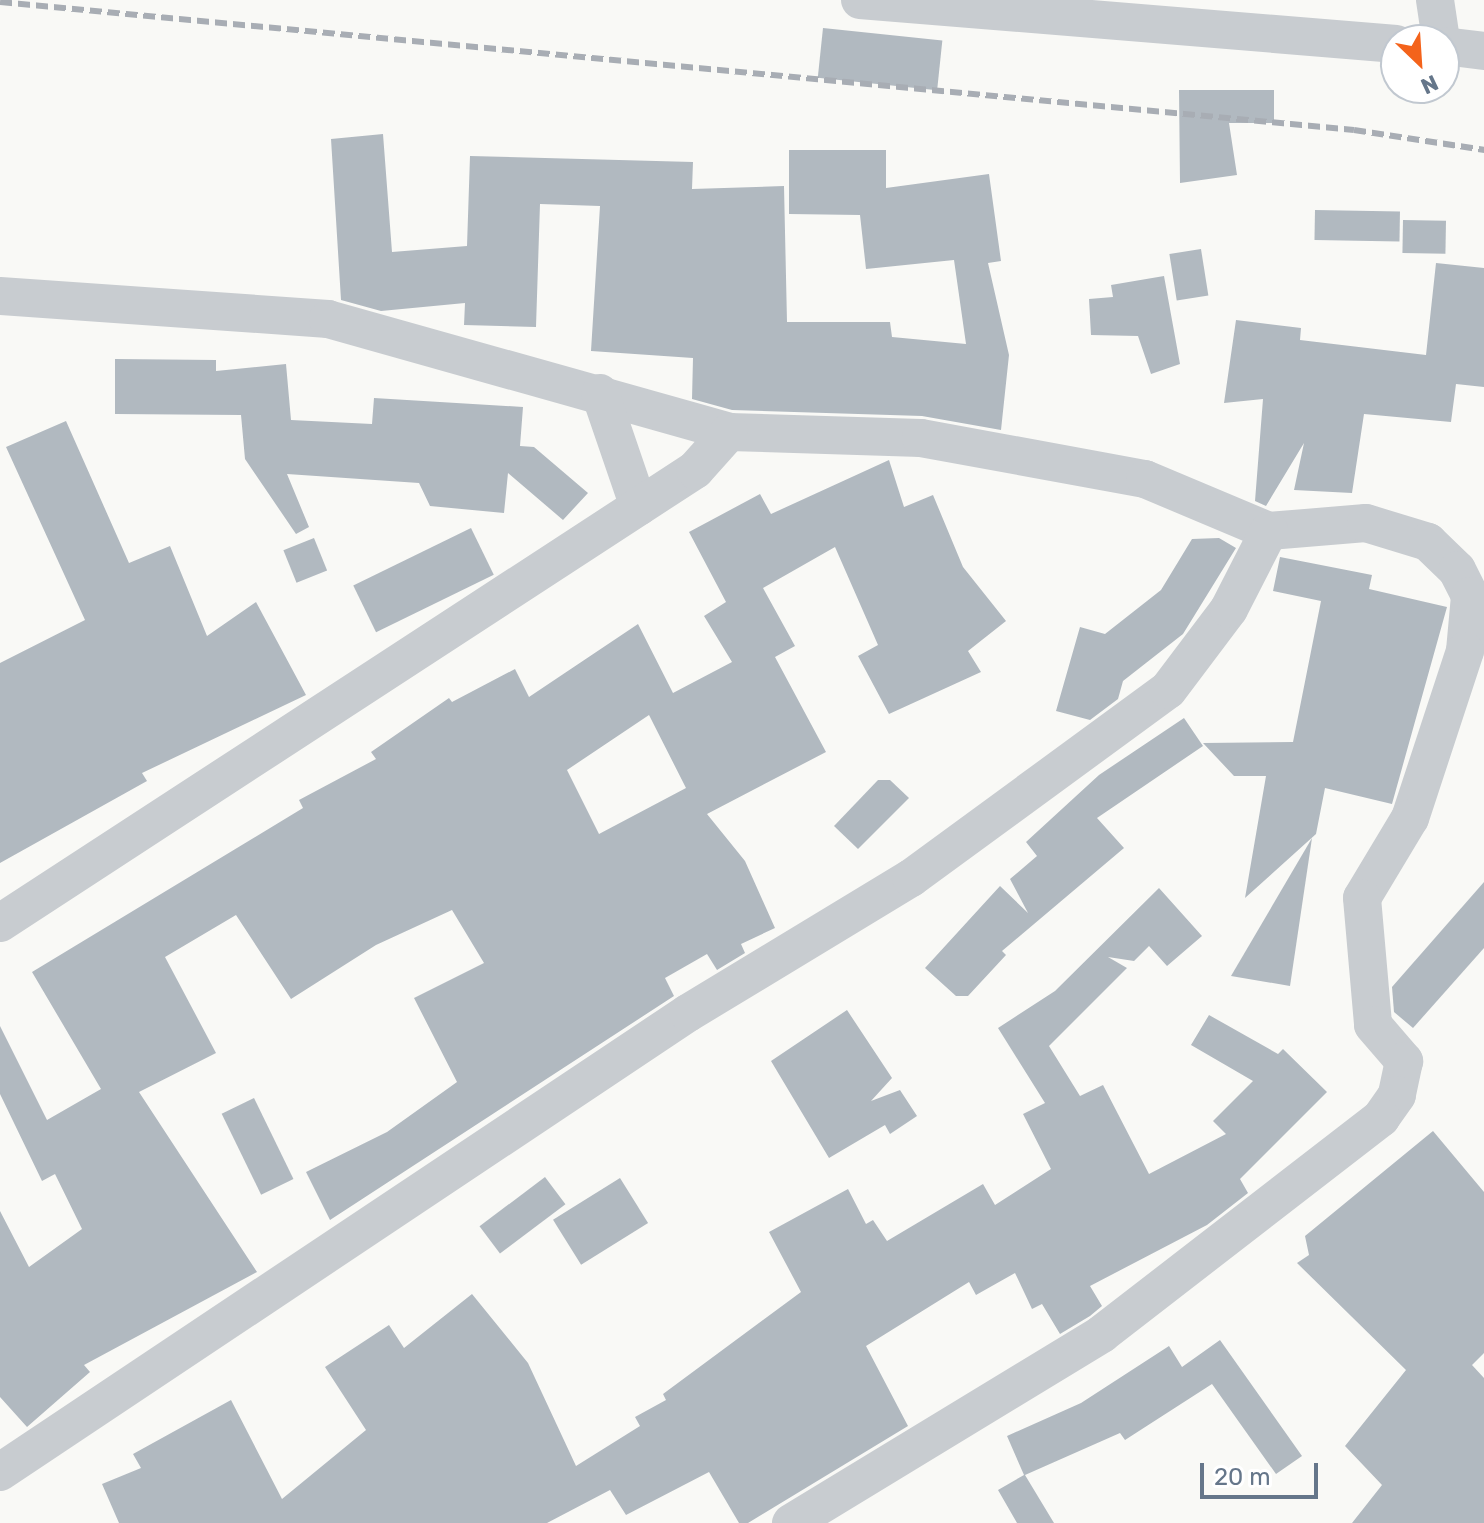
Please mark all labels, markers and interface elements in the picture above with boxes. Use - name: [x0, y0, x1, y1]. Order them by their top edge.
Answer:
- north arrow: [1380, 24, 1460, 104]
- text: N: [1417, 69, 1442, 100]
- scale bar: [1204, 1447, 1322, 1497]
- text: 20 m: [1214, 1463, 1271, 1491]

